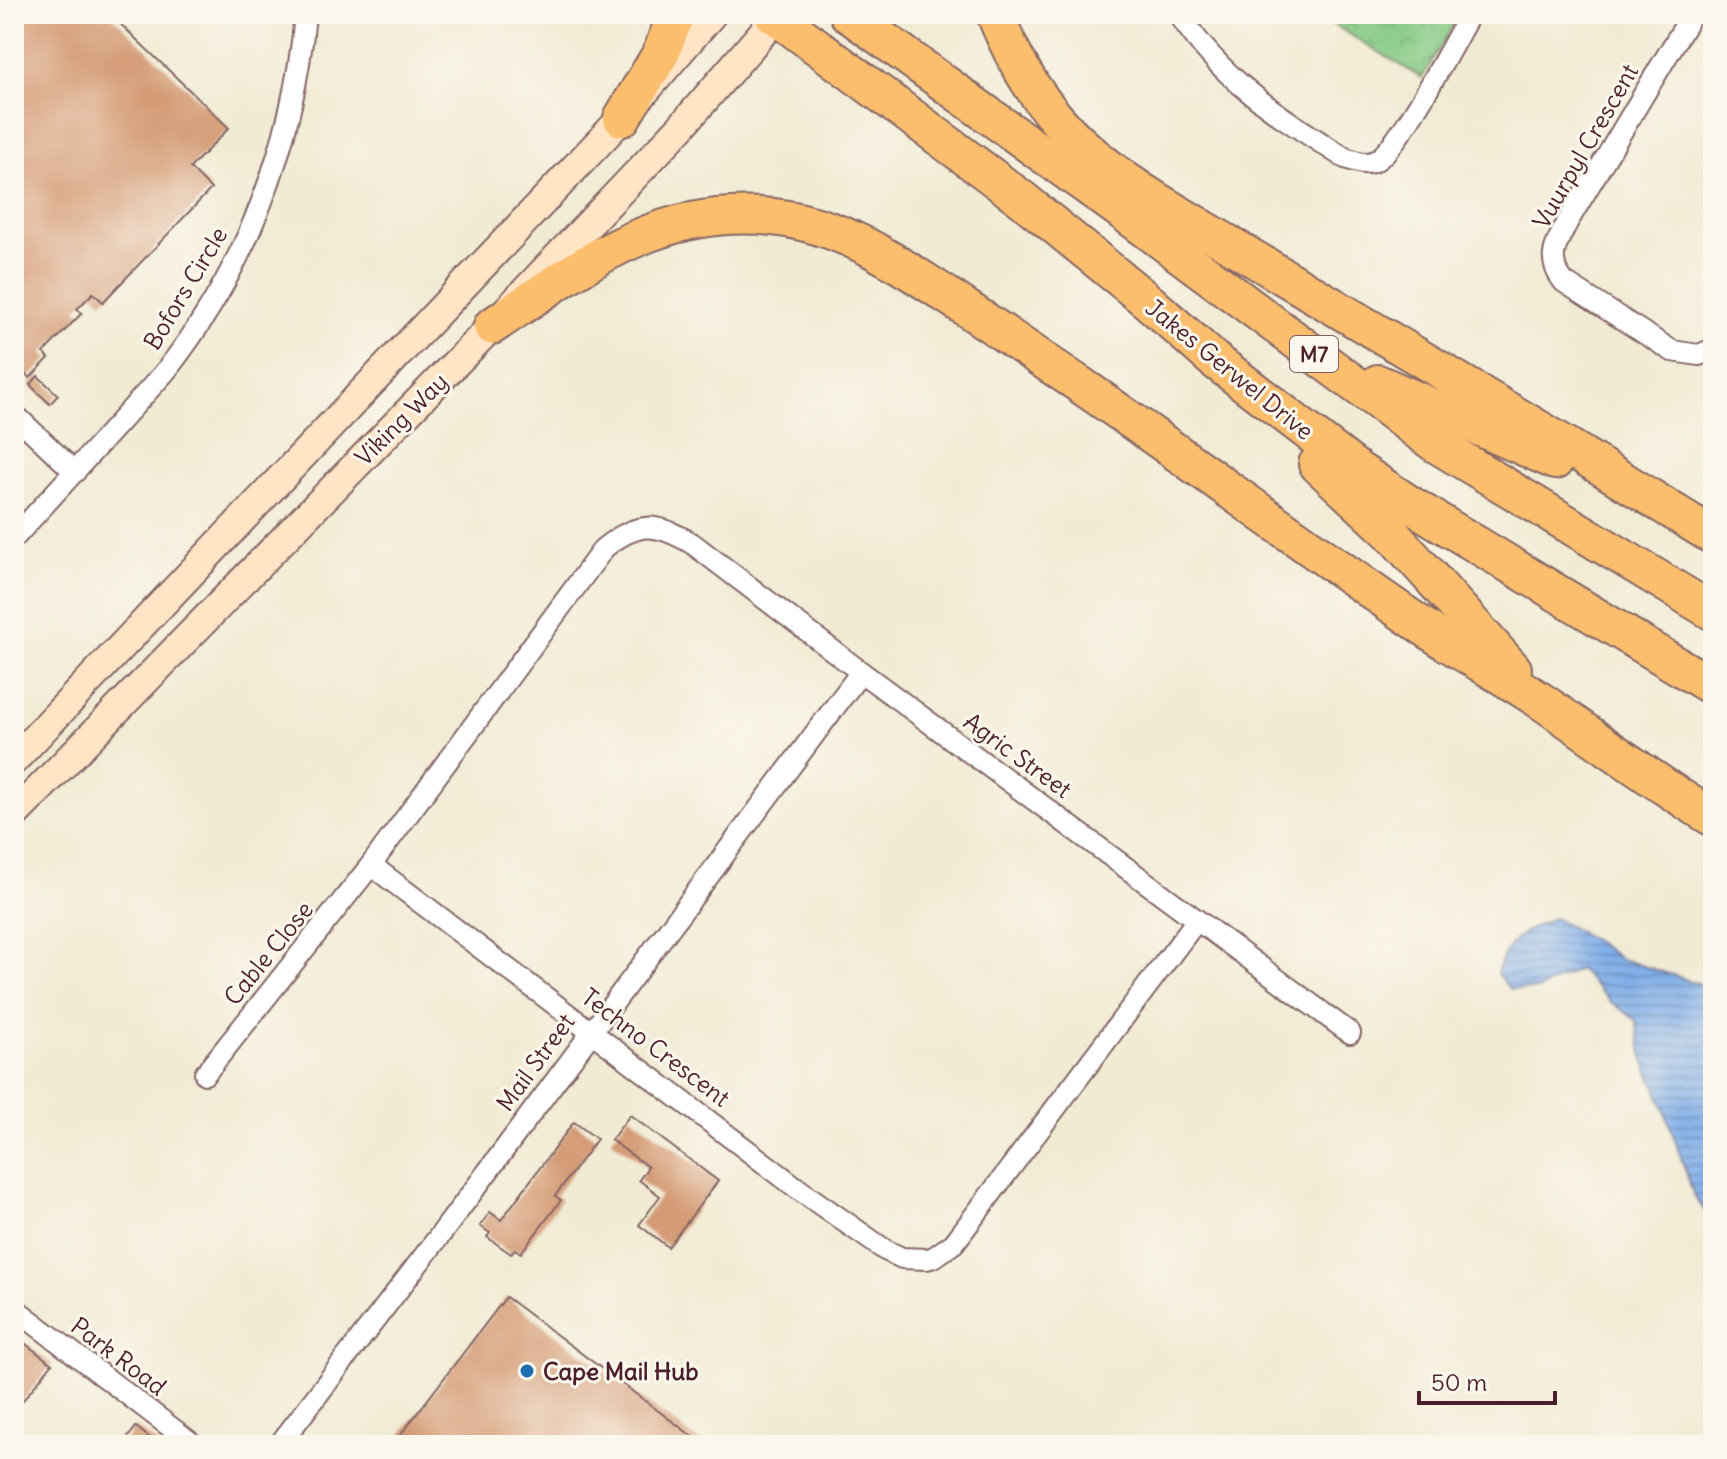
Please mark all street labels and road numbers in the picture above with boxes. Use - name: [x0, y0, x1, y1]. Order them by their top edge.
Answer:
- street label: Vuurpyl Crescent: [1526, 58, 1644, 234]
- street label: Bofors Circle: [137, 221, 233, 355]
- street label: Jakes Gerwel Drive: [1140, 292, 1320, 446]
- road number: M7: [1290, 336, 1338, 372]
- street label: Viking Way: [348, 366, 454, 472]
- street label: Agric Street: [958, 706, 1078, 804]
- street label: Cable Close: [217, 895, 319, 1011]
- street label: Techno Crescent: [576, 981, 736, 1113]
- street label: Mail Street: [489, 1007, 581, 1117]
- street label: Park Road: [65, 1310, 173, 1402]

